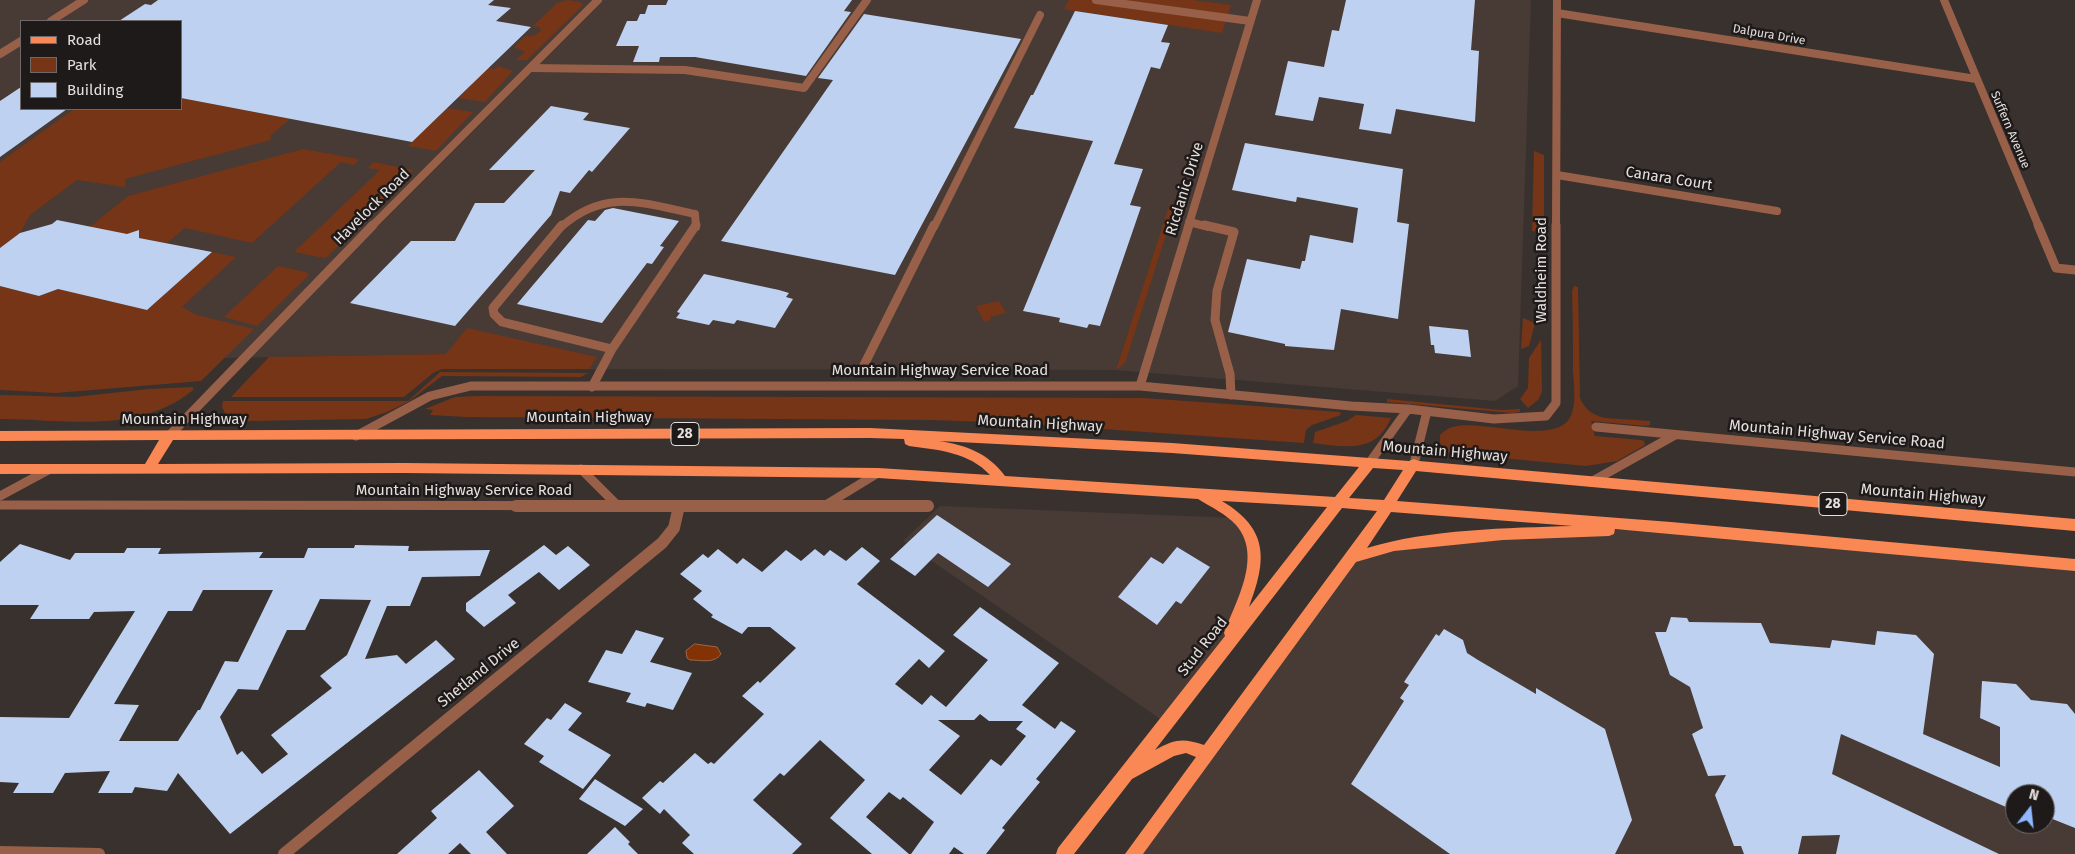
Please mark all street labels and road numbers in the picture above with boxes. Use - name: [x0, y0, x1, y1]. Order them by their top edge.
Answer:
- street label: Dalpura Drive: [1731, 22, 1807, 48]
- street label: Suffern Avenue: [1987, 89, 2033, 171]
- street label: Ricdanic Drive: [1162, 140, 1208, 238]
- street label: Canara Court: [1624, 163, 1714, 195]
- street label: Havelock Road: [330, 165, 414, 249]
- street label: Waldheim Road: [1533, 217, 1551, 323]
- street label: Mountain Highway Service Road: [832, 362, 1048, 380]
- street label: Mountain Highway: [526, 409, 652, 427]
- street label: Mountain Highway: [121, 411, 247, 429]
- street label: Mountain Highway: [977, 412, 1103, 436]
- street label: Mountain Highway Service Road: [1728, 417, 1946, 453]
- road number: 28: [671, 422, 699, 446]
- street label: Mountain Highway: [1382, 438, 1508, 466]
- street label: Mountain Highway: [1860, 481, 1986, 509]
- street label: Mountain Highway Service Road: [356, 482, 572, 500]
- road number: 28: [1819, 492, 1847, 516]
- street label: Stud Road: [1174, 614, 1232, 680]
- street label: Shetland Drive: [435, 635, 523, 711]

